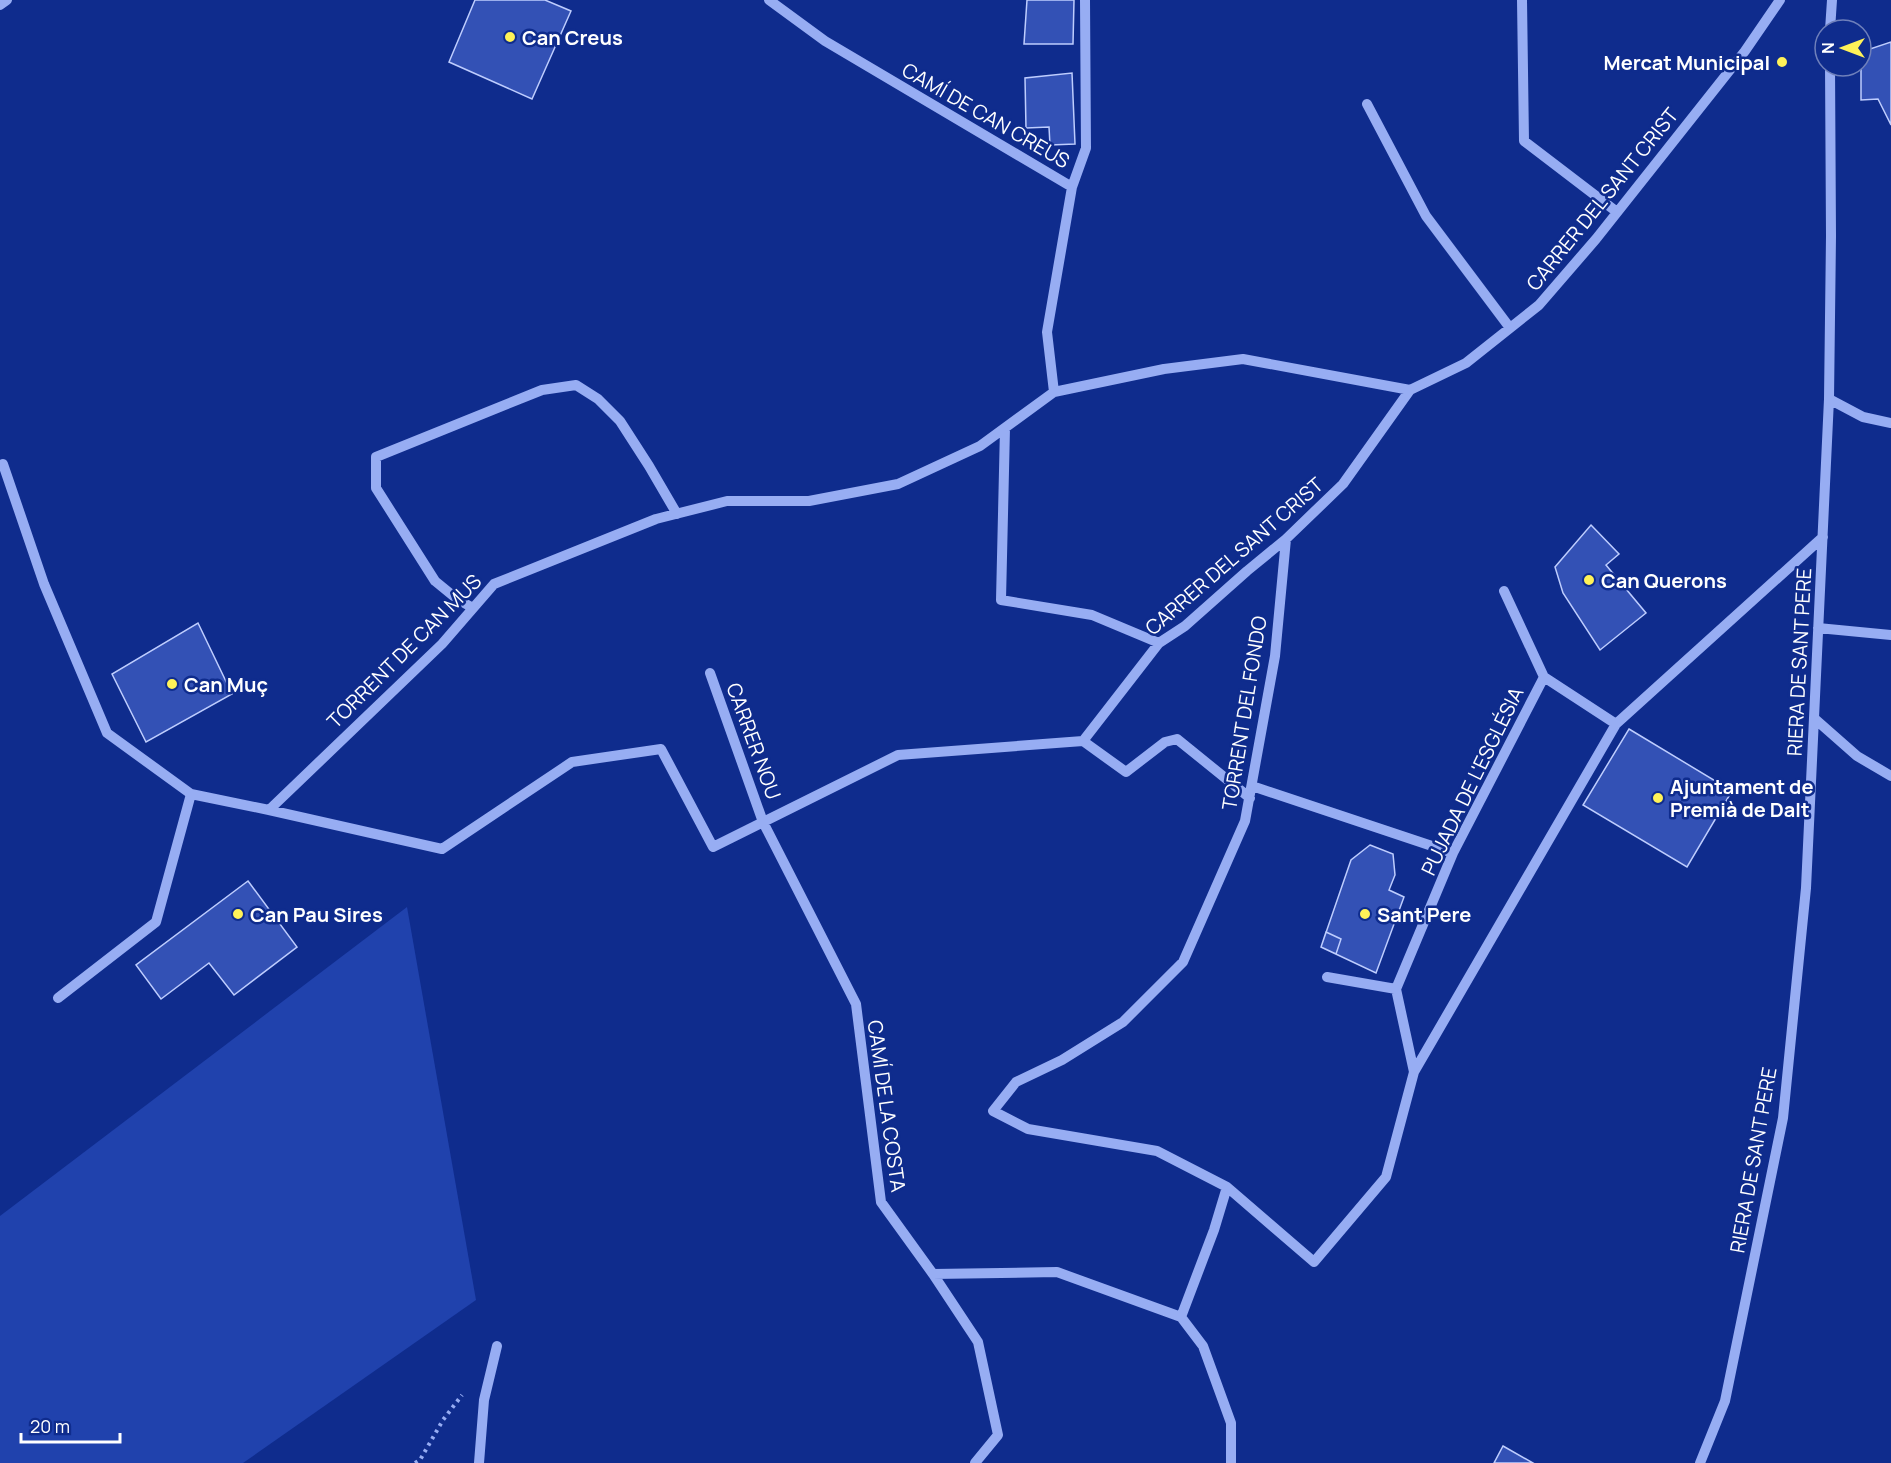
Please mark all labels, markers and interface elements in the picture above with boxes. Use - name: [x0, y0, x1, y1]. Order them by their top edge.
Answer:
- north arrow: [1813, 18, 1873, 78]
- place label: Can Creus: [522, 24, 623, 51]
- marker: Can Creus: [503, 30, 517, 44]
- text: N: [1817, 42, 1839, 54]
- place label: Mercat Municipal: [1604, 49, 1770, 76]
- marker: Mercat Municipal: [1775, 55, 1789, 69]
- street label: CAMÍ DE CAN CREUS: [897, 56, 1075, 174]
- street label: CARRER DEL SANT CRIST: [1520, 102, 1684, 296]
- street label: CARRER DEL SANT CRIST: [1139, 471, 1329, 641]
- place label: Can Querons: [1601, 567, 1727, 594]
- street label: RIERA DE SANT PERE: [1781, 567, 1817, 757]
- street label: TORRENT DE CAN MUS: [321, 568, 487, 734]
- marker: Can Querons: [1582, 573, 1596, 587]
- street label: TORRENT DEL FONDO: [1215, 614, 1273, 812]
- place label: Can Muç: [184, 671, 268, 698]
- marker: Can Muç: [165, 677, 179, 691]
- street label: CARRER NOU: [720, 679, 788, 803]
- street label: PUJADA DE L'ESGLÉSIA: [1415, 682, 1529, 880]
- place label: Ajuntament de Premià de Dalt: [1670, 773, 1813, 823]
- marker: Ajuntament de Premià de Dalt: [1651, 791, 1665, 805]
- place label: Can Pau Sires: [250, 901, 383, 928]
- place label: Sant Pere: [1377, 901, 1471, 928]
- marker: Can Pau Sires: [231, 907, 245, 921]
- marker: Sant Pere: [1358, 907, 1372, 921]
- street label: CAMÍ DE LA COSTA: [862, 1018, 912, 1194]
- street label: RIERA DE SANT PERE: [1723, 1065, 1783, 1255]
- scale bar: [21, 1406, 120, 1444]
- text: 20 m: [30, 1414, 70, 1438]

